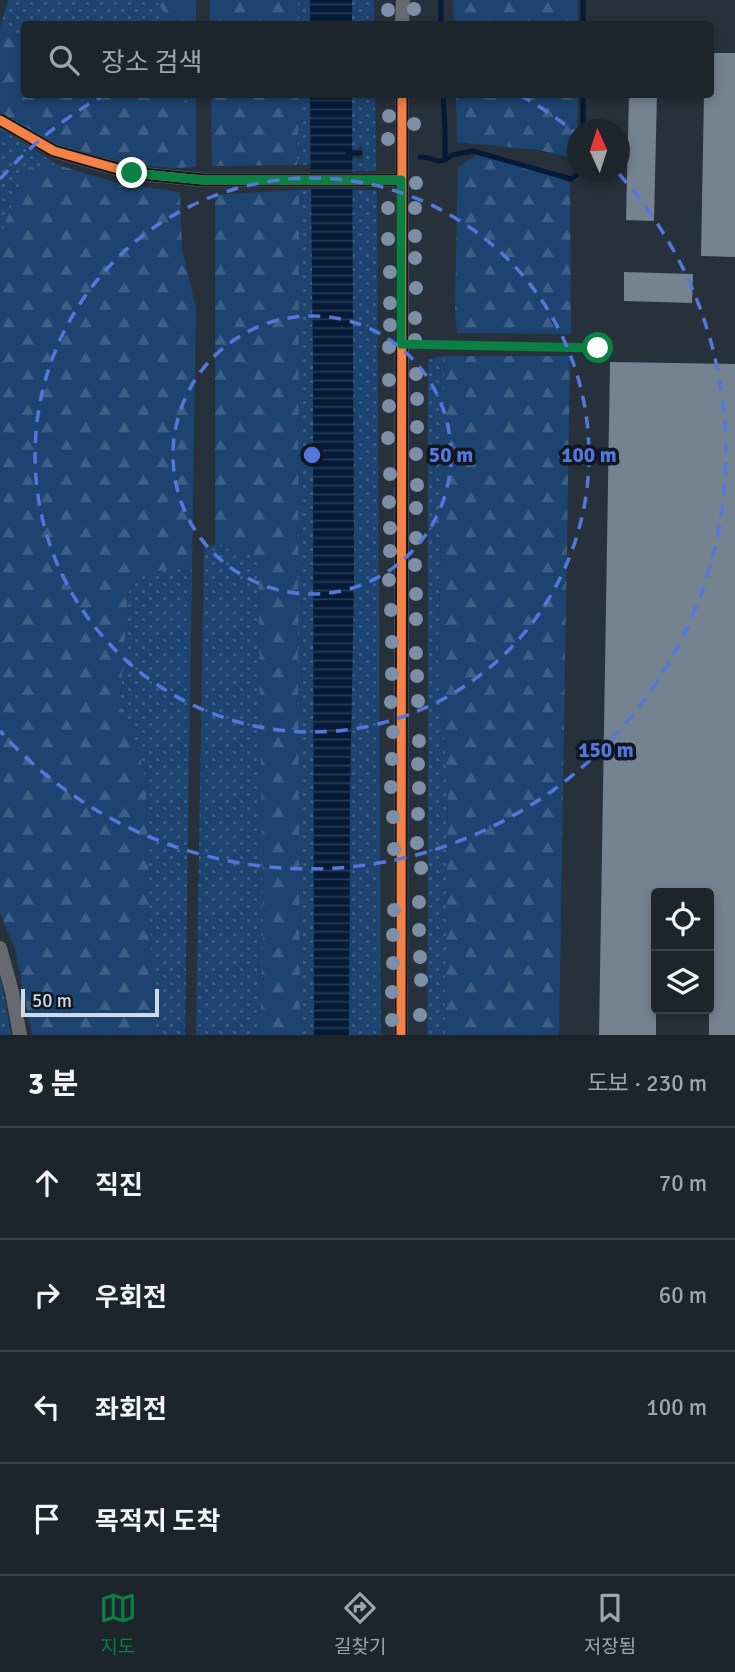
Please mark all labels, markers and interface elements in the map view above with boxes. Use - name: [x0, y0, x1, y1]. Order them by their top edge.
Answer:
- search box: [21, 21, 714, 98]
- icon: search: [45, 41, 83, 79]
- text: 장소 검색: [101, 47, 202, 79]
- north arrow: [567, 119, 630, 182]
- route end: [116, 157, 147, 188]
- route start: [582, 332, 613, 363]
- text: 50 m: [429, 442, 473, 468]
- text: 100 m: [561, 442, 617, 468]
- centre of rings: [300, 443, 324, 467]
- text: 150 m: [578, 737, 634, 763]
- map controls: [651, 888, 714, 1014]
- button: locate: [651, 888, 714, 951]
- button: layers: [651, 951, 714, 1014]
- scale bar: [21, 986, 159, 1018]
- text: 50 m: [32, 989, 72, 1013]
- text: 3 분: [28, 1066, 78, 1103]
- text: 도보 · 230 m: [587, 1069, 707, 1098]
- icon: ahead: [28, 1164, 66, 1202]
- text: 70 m: [659, 1169, 707, 1198]
- text: 직진: [95, 1170, 143, 1202]
- icon: right: [28, 1276, 66, 1314]
- text: 60 m: [659, 1281, 707, 1310]
- text: 우회전: [95, 1282, 167, 1314]
- icon: left: [28, 1388, 66, 1426]
- text: 100 m: [646, 1393, 707, 1422]
- text: 좌회전: [95, 1394, 167, 1426]
- icon: arrive: [28, 1500, 66, 1538]
- text: 목적지 도착: [95, 1506, 220, 1538]
- tab: 지도: [99, 1589, 137, 1659]
- tab: 길찾기: [334, 1589, 386, 1659]
- tab: 저장됨: [584, 1589, 636, 1659]

